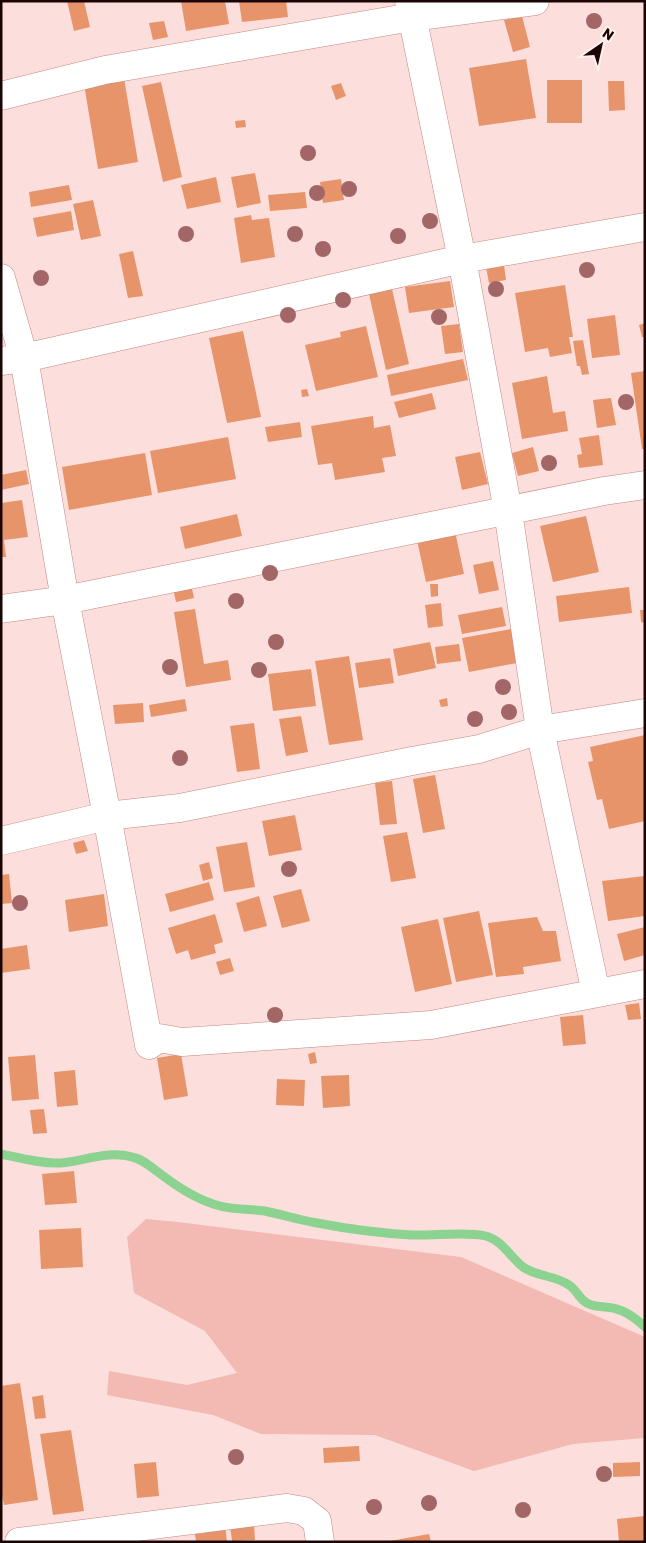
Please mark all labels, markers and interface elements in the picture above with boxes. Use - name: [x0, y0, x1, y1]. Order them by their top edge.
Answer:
- north arrow: [576, 20, 626, 70]
- text: N: [599, 25, 617, 45]

